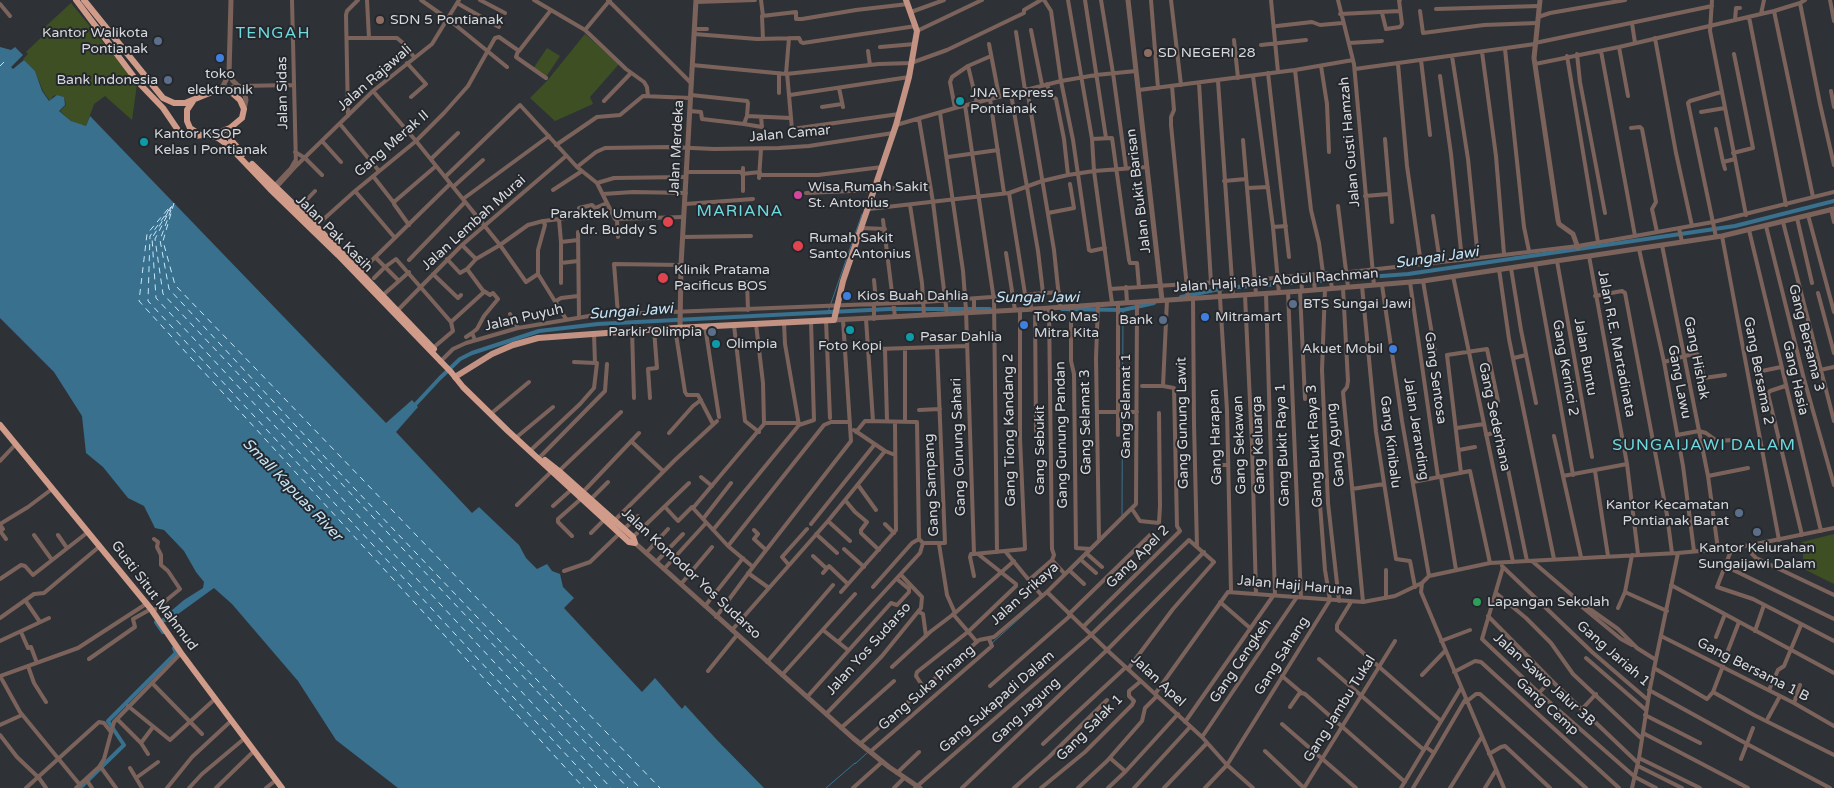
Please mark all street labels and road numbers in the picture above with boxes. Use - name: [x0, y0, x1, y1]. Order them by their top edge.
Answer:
- street label: Jalan Rajawali: [334, 41, 416, 115]
- street label: Jalan Sidas: [274, 56, 292, 130]
- street label: Jalan Gusti Hamzah: [1336, 76, 1364, 208]
- street label: Jalan Merdeka: [666, 99, 688, 197]
- street label: Gang Merak II: [351, 107, 433, 181]
- street label: Jalan Camar: [749, 122, 831, 146]
- street label: Jalan Bukit Barisan: [1123, 128, 1155, 254]
- street label: Jalan Lembah Murai: [419, 172, 529, 274]
- street label: Jalan Pak Kasih: [292, 192, 376, 276]
- street label: Jalan Haji Rais Abdul Rachman: [1173, 265, 1379, 297]
- street label: Jalan R.E. Martadinata: [1593, 269, 1639, 419]
- street label: Gang Bersama 3: [1785, 283, 1827, 393]
- street label: Jalan Puyuh: [483, 301, 565, 335]
- street label: Gang Hishak: [1680, 315, 1712, 401]
- street label: Gang Bersama 2: [1739, 315, 1777, 427]
- street label: Jalan Buntu: [1570, 317, 1600, 397]
- street label: Gang Kerinci 2: [1548, 319, 1582, 417]
- street label: Gang Sentosa: [1420, 331, 1450, 425]
- street label: Gang Hasia: [1778, 339, 1812, 417]
- street label: Gang Lawu: [1664, 344, 1694, 420]
- street label: Gang Tiong Kandang 2: [1000, 353, 1020, 507]
- street label: Gang Selamat 1: [1118, 353, 1134, 459]
- street label: Gang Gunung Lawit: [1173, 357, 1193, 489]
- street label: Gang Gunung Pandan: [1052, 361, 1072, 509]
- street label: Gang Sederhana: [1474, 361, 1514, 473]
- street label: Gang Selamat 3: [1077, 369, 1095, 475]
- street label: Jalan Jeranding: [1400, 376, 1432, 482]
- street label: Gang Gunung Sahari: [948, 378, 970, 516]
- street label: Gang Bukit Raya 1: [1272, 383, 1294, 507]
- street label: Gang Bukit Raya 3: [1303, 384, 1327, 508]
- street label: Gang Harapan: [1206, 389, 1226, 485]
- street label: Gang Sekawan: [1230, 395, 1250, 495]
- street label: Gang Keluarga: [1249, 395, 1269, 495]
- street label: Gang Kinibalu: [1376, 395, 1404, 489]
- street label: Gang Agung: [1323, 402, 1349, 488]
- street label: Gang Sebukit: [1032, 405, 1048, 495]
- street label: Gang Sampang: [921, 433, 943, 537]
- street label: Jalan Komodor Yos Sudarso: [618, 505, 764, 643]
- street label: Gang Apel 2: [1103, 522, 1173, 592]
- street label: Gusti Situt Mahmud: [107, 538, 201, 654]
- street label: Jalan Srikaya: [987, 559, 1063, 629]
- street label: Jalan Haji Haruna: [1237, 573, 1353, 599]
- street label: Jalan Yos Sudarso: [823, 599, 915, 699]
- street label: Gang Sahang: [1251, 614, 1313, 698]
- street label: Gang Cengkeh: [1207, 616, 1275, 706]
- street label: Gang Jariah 1: [1573, 618, 1653, 690]
- street label: Jalan Sawo Jalur 3B: [1490, 630, 1598, 730]
- street label: Gang Bersama 1 B: [1694, 634, 1812, 706]
- street label: Gang Suka Pinang: [875, 642, 979, 734]
- street label: Gang Sukapadi Dalam: [936, 647, 1058, 757]
- street label: Jalan Apel: [1127, 651, 1189, 711]
- street label: Gang Jambu Tukal: [1300, 652, 1380, 766]
- street label: Gang Jagung: [988, 674, 1064, 748]
- street label: Gang Cemp: [1512, 674, 1582, 740]
- street label: Gang Salak 1: [1053, 691, 1127, 765]

